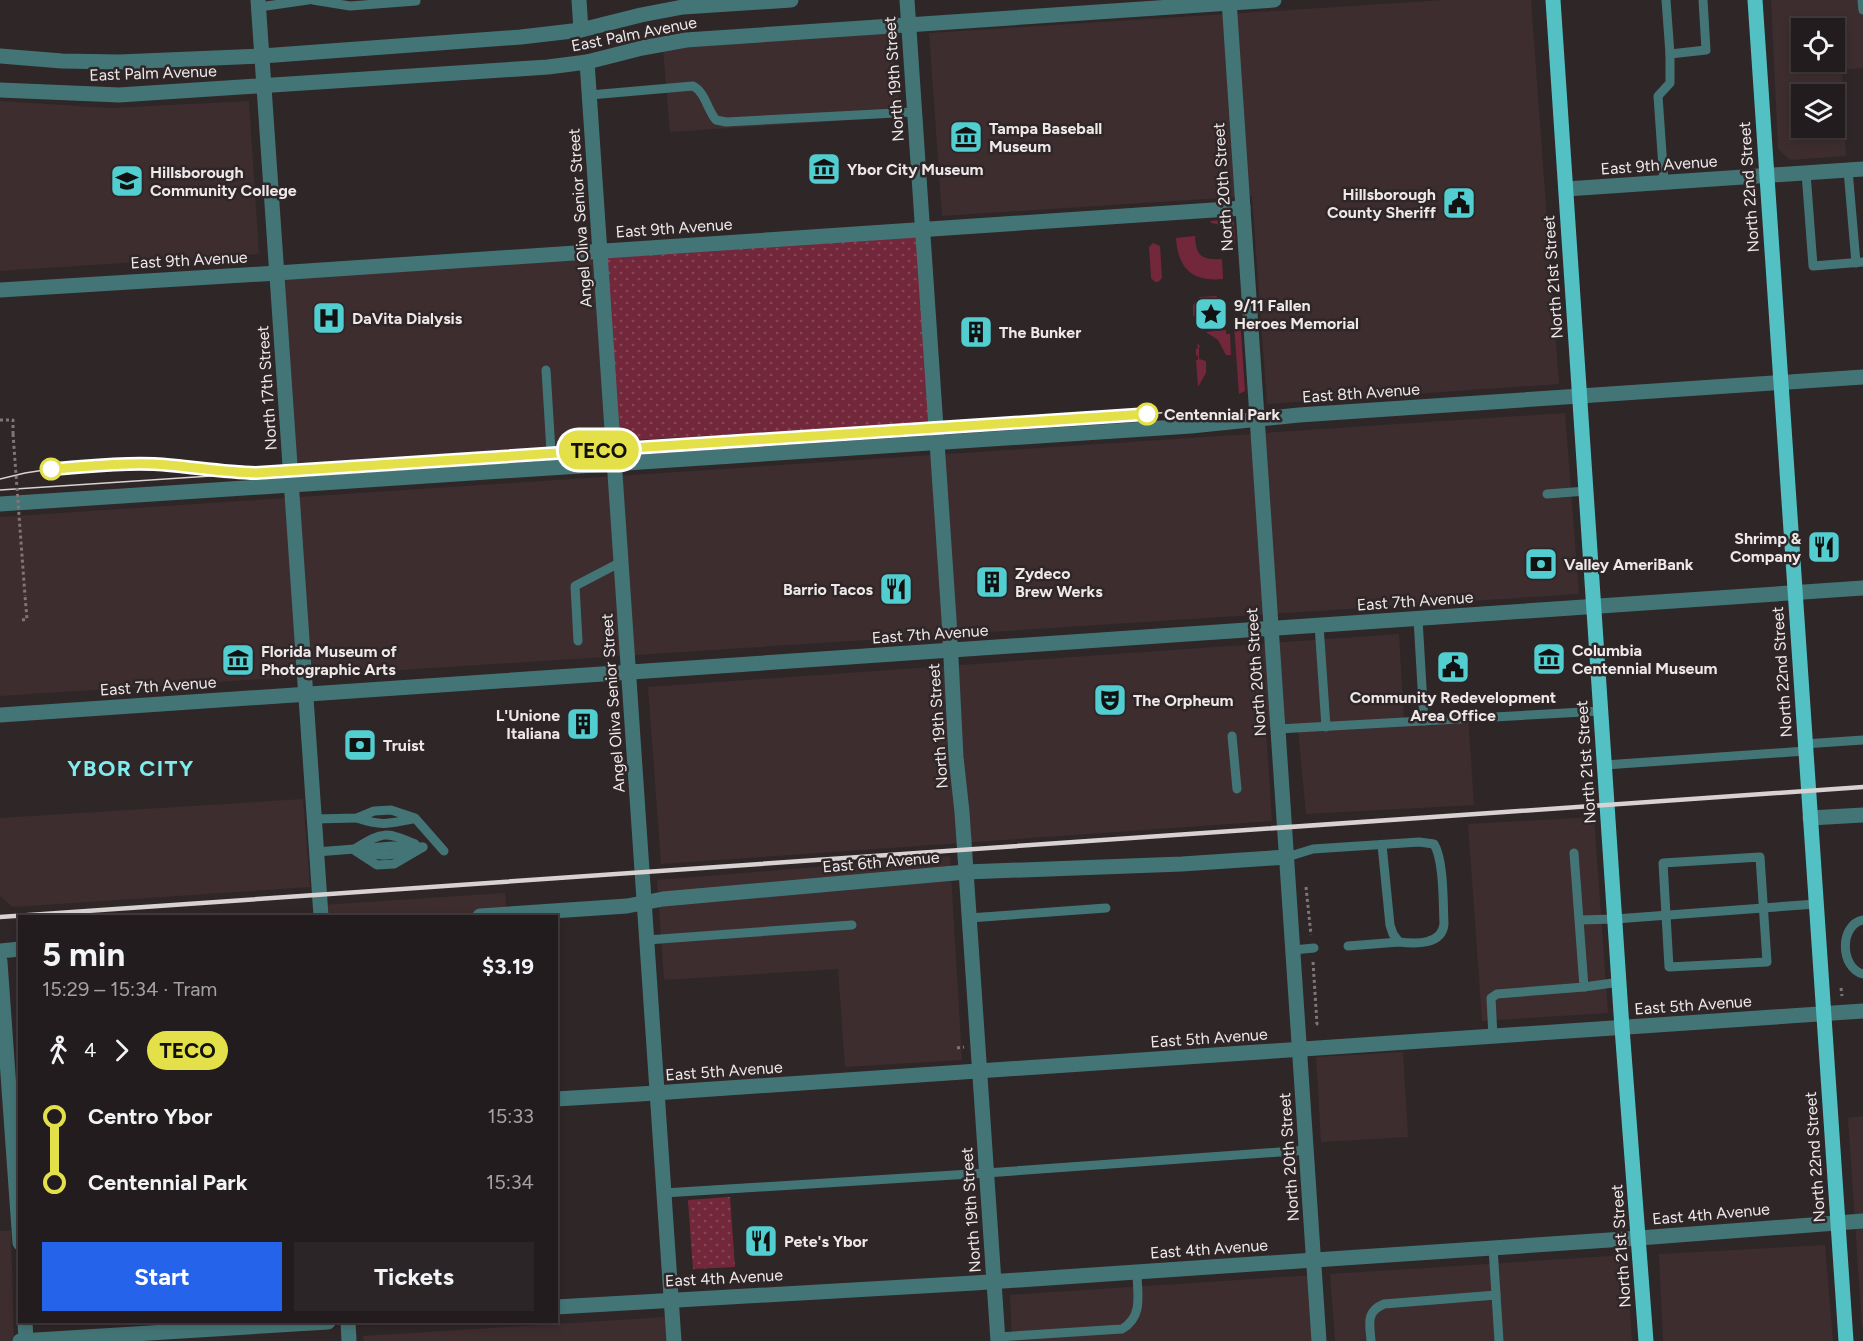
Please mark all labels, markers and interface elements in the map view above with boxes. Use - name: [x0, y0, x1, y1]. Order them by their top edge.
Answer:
- street label: East Palm Avenue: [570, 12, 699, 55]
- street label: North 19th Street: [880, 16, 908, 142]
- map controls: [1791, 18, 1845, 138]
- button: locate: [1791, 18, 1845, 72]
- street label: East Palm Avenue: [89, 61, 217, 85]
- button: layers: [1791, 84, 1845, 138]
- museum icon: Tampa Baseball Museum: [948, 119, 984, 155]
- place label: Tampa Baseball Museum: [989, 119, 1102, 156]
- street label: North 22nd Street: [1735, 121, 1763, 253]
- street label: North 20th Street: [1209, 122, 1237, 252]
- street label: Angel Oliva Senior Street: [564, 128, 596, 308]
- museum icon: Ybor City Museum: [806, 151, 842, 187]
- street label: East 9th Avenue: [1600, 151, 1718, 179]
- place label: Ybor City Museum: [847, 160, 984, 179]
- school or university icon: Hillsborough Community College: [109, 163, 145, 199]
- place label: Hillsborough Community College: [150, 163, 297, 200]
- place label: Hillsborough County Sheriff: [1327, 185, 1437, 222]
- public building icon: Hillsborough County Sheriff: [1441, 185, 1477, 221]
- street label: East 9th Avenue: [615, 214, 733, 242]
- street label: North 21st Street: [1539, 215, 1567, 339]
- street label: East 9th Avenue: [130, 247, 248, 273]
- place icon: 9/11 Fallen Heroes Memorial: [1193, 296, 1229, 332]
- place label: 9/11 Fallen Heroes Memorial: [1234, 296, 1359, 333]
- hospital icon: DaVita Dialysis: [311, 300, 347, 336]
- place label: DaVita Dialysis: [352, 309, 463, 328]
- building icon: The Bunker: [958, 314, 994, 350]
- place label: The Bunker: [999, 323, 1081, 342]
- street label: North 17th Street: [253, 325, 281, 451]
- street label: East 8th Avenue: [1302, 379, 1421, 407]
- marker: Centennial Park: [1136, 403, 1158, 425]
- place label: Centennial Park: [1164, 405, 1280, 424]
- line badge: TECO: [557, 430, 641, 470]
- text: TECO: [571, 438, 627, 463]
- unlabelled marker: [40, 458, 62, 480]
- place label: Shrimp & Company: [1730, 529, 1802, 566]
- restaurant icon: Shrimp & Company: [1806, 529, 1842, 565]
- bank icon: Valley AmeriBank: [1523, 546, 1559, 582]
- place label: Valley AmeriBank: [1564, 555, 1694, 574]
- building icon: Zydeco Brew Werks: [974, 564, 1010, 600]
- place label: Zydeco Brew Werks: [1015, 564, 1103, 601]
- restaurant icon: Barrio Tacos: [878, 571, 914, 607]
- place label: Barrio Tacos: [783, 580, 874, 599]
- street label: East 7th Avenue: [1356, 587, 1474, 615]
- street label: North 22nd Street: [1768, 606, 1796, 738]
- street label: North 20th Street: [1242, 607, 1270, 737]
- street label: Angel Oliva Senior Street: [597, 613, 629, 793]
- street label: East 7th Avenue: [871, 620, 989, 648]
- museum icon: Columbia Centennial Museum: [1531, 641, 1567, 677]
- place label: Columbia Centennial Museum: [1572, 641, 1718, 678]
- museum icon: Florida Museum of Photographic Arts: [220, 642, 256, 678]
- place label: Florida Museum of Photographic Arts: [261, 642, 397, 679]
- public building icon: Community Redevelopment Area Office: [1435, 649, 1471, 685]
- street label: North 19th Street: [924, 663, 952, 789]
- street label: East 7th Avenue: [99, 672, 217, 700]
- theatre icon: The Orpheum: [1092, 682, 1128, 718]
- place label: Community Redevelopment Area Office: [1350, 688, 1556, 725]
- place label: The Orpheum: [1133, 691, 1233, 710]
- street label: North 21st Street: [1572, 700, 1600, 824]
- place label: L'Unione Italiana: [496, 706, 560, 743]
- building icon: L'Unione Italiana: [565, 706, 601, 742]
- bank icon: Truist: [342, 727, 378, 763]
- place label: Truist: [383, 736, 425, 755]
- district label: YBOR CITY: [67, 755, 195, 782]
- street label: East 6th Avenue: [822, 847, 940, 877]
- text: 5 min: [42, 935, 125, 974]
- text: $3.19: [482, 953, 534, 980]
- text: 15:29 – 15:34 · Tram: [42, 977, 217, 1001]
- street label: East 5th Avenue: [1634, 991, 1752, 1019]
- street label: East 5th Avenue: [1150, 1024, 1268, 1052]
- icon: walk: [42, 1034, 75, 1067]
- icon: forward: [105, 1034, 138, 1067]
- text: 4: [84, 1038, 96, 1062]
- text: TECO: [159, 1038, 216, 1063]
- street label: East 5th Avenue: [665, 1057, 783, 1085]
- street label: North 22nd Street: [1801, 1091, 1829, 1223]
- street label: North 20th Street: [1275, 1092, 1303, 1222]
- text: Centro Ybor: [88, 1103, 212, 1130]
- text: 15:33: [487, 1104, 534, 1128]
- street label: North 19th Street: [957, 1147, 985, 1273]
- text: Centennial Park: [88, 1169, 248, 1196]
- text: 15:34: [486, 1170, 534, 1194]
- street label: North 21st Street: [1607, 1184, 1635, 1308]
- street label: East 4th Avenue: [1651, 1199, 1771, 1229]
- restaurant icon: Pete's Ybor: [743, 1223, 779, 1259]
- place label: Pete's Ybor: [784, 1232, 868, 1251]
- street label: East 4th Avenue: [1149, 1235, 1269, 1263]
- button: Start: [42, 1242, 282, 1311]
- button: Tickets: [294, 1242, 534, 1311]
- street label: East 4th Avenue: [665, 1265, 784, 1291]

